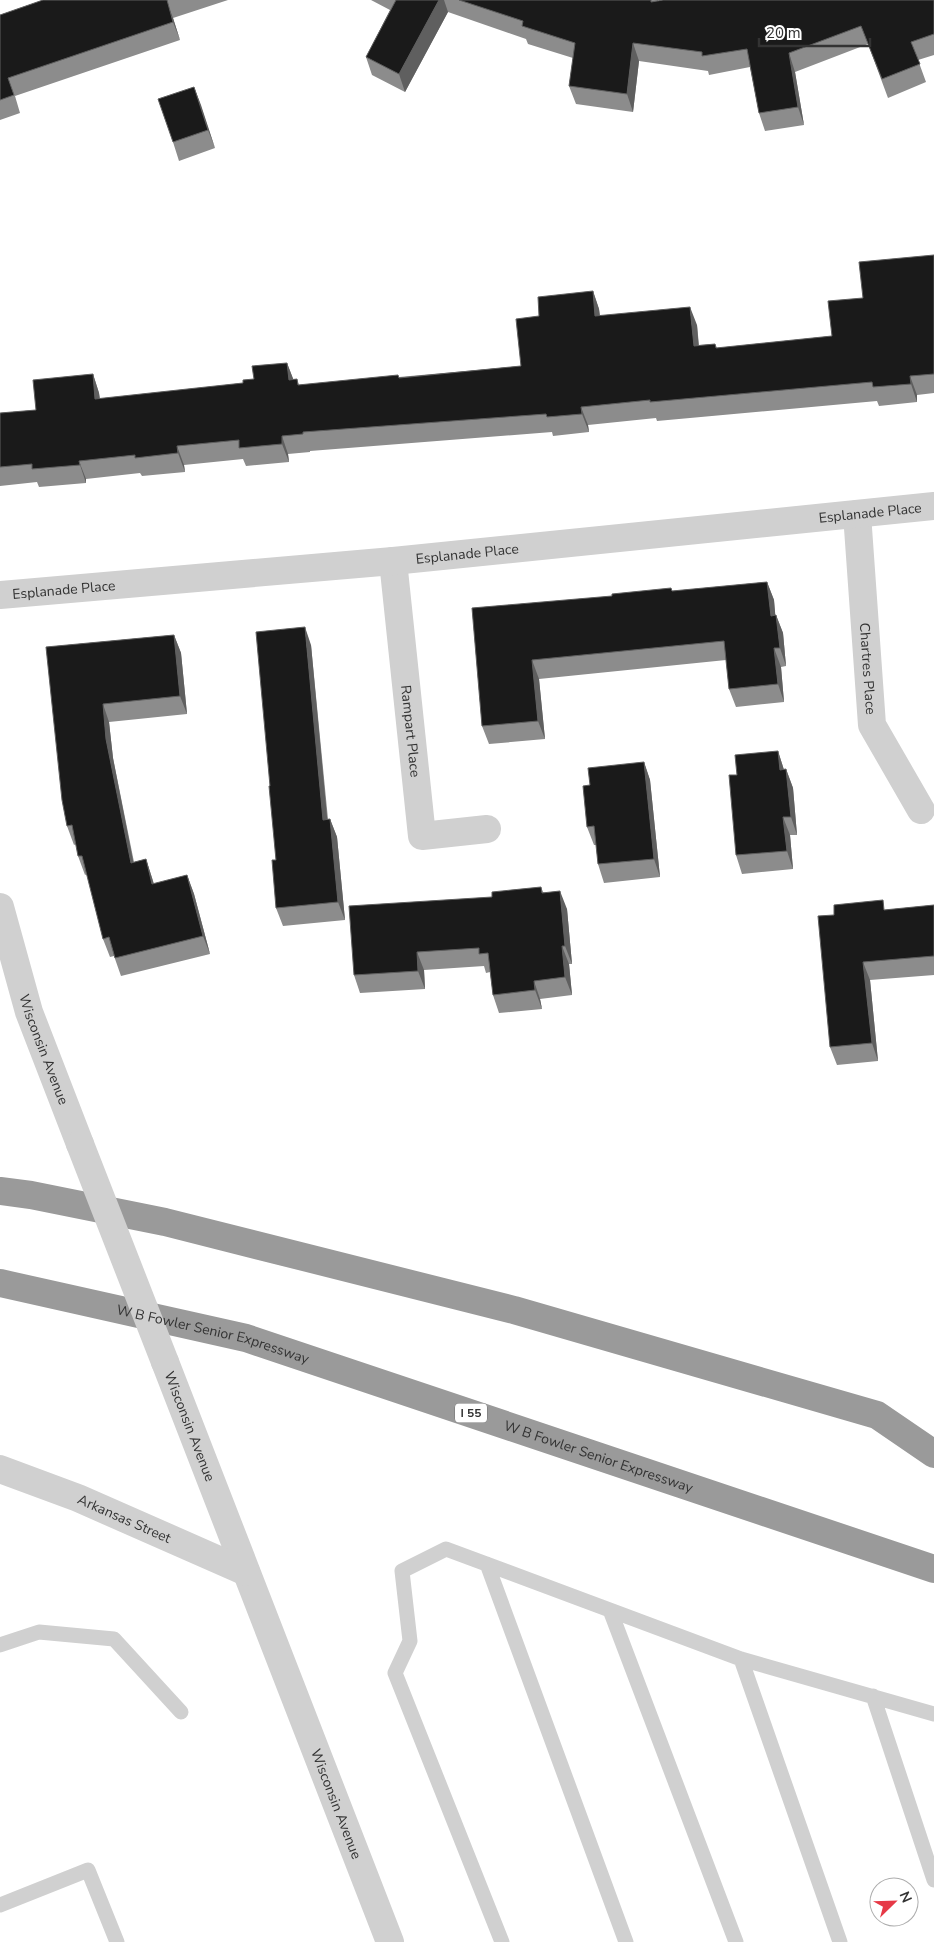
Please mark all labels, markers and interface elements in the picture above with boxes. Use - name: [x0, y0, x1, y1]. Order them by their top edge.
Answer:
- scale bar: [759, 15, 870, 47]
- text: 20 m: [766, 23, 801, 43]
- street label: Esplanade Place: [818, 498, 923, 528]
- street label: Esplanade Place: [415, 539, 520, 569]
- street label: Esplanade Place: [11, 576, 116, 604]
- street label: Chartres Place: [855, 622, 880, 715]
- street label: Rampart Place: [396, 684, 425, 778]
- street label: Wisconsin Avenue: [14, 992, 73, 1107]
- street label: W B Fowler Senior Expressway: [115, 1300, 312, 1369]
- street label: Wisconsin Avenue: [160, 1369, 219, 1484]
- road number: I 55: [455, 1404, 487, 1422]
- street label: W B Fowler Senior Expressway: [501, 1416, 696, 1498]
- street label: Arkansas Street: [75, 1490, 174, 1548]
- street label: Wisconsin Avenue: [306, 1746, 366, 1862]
- north arrow: [869, 1877, 919, 1927]
- text: N: [895, 1889, 916, 1906]

